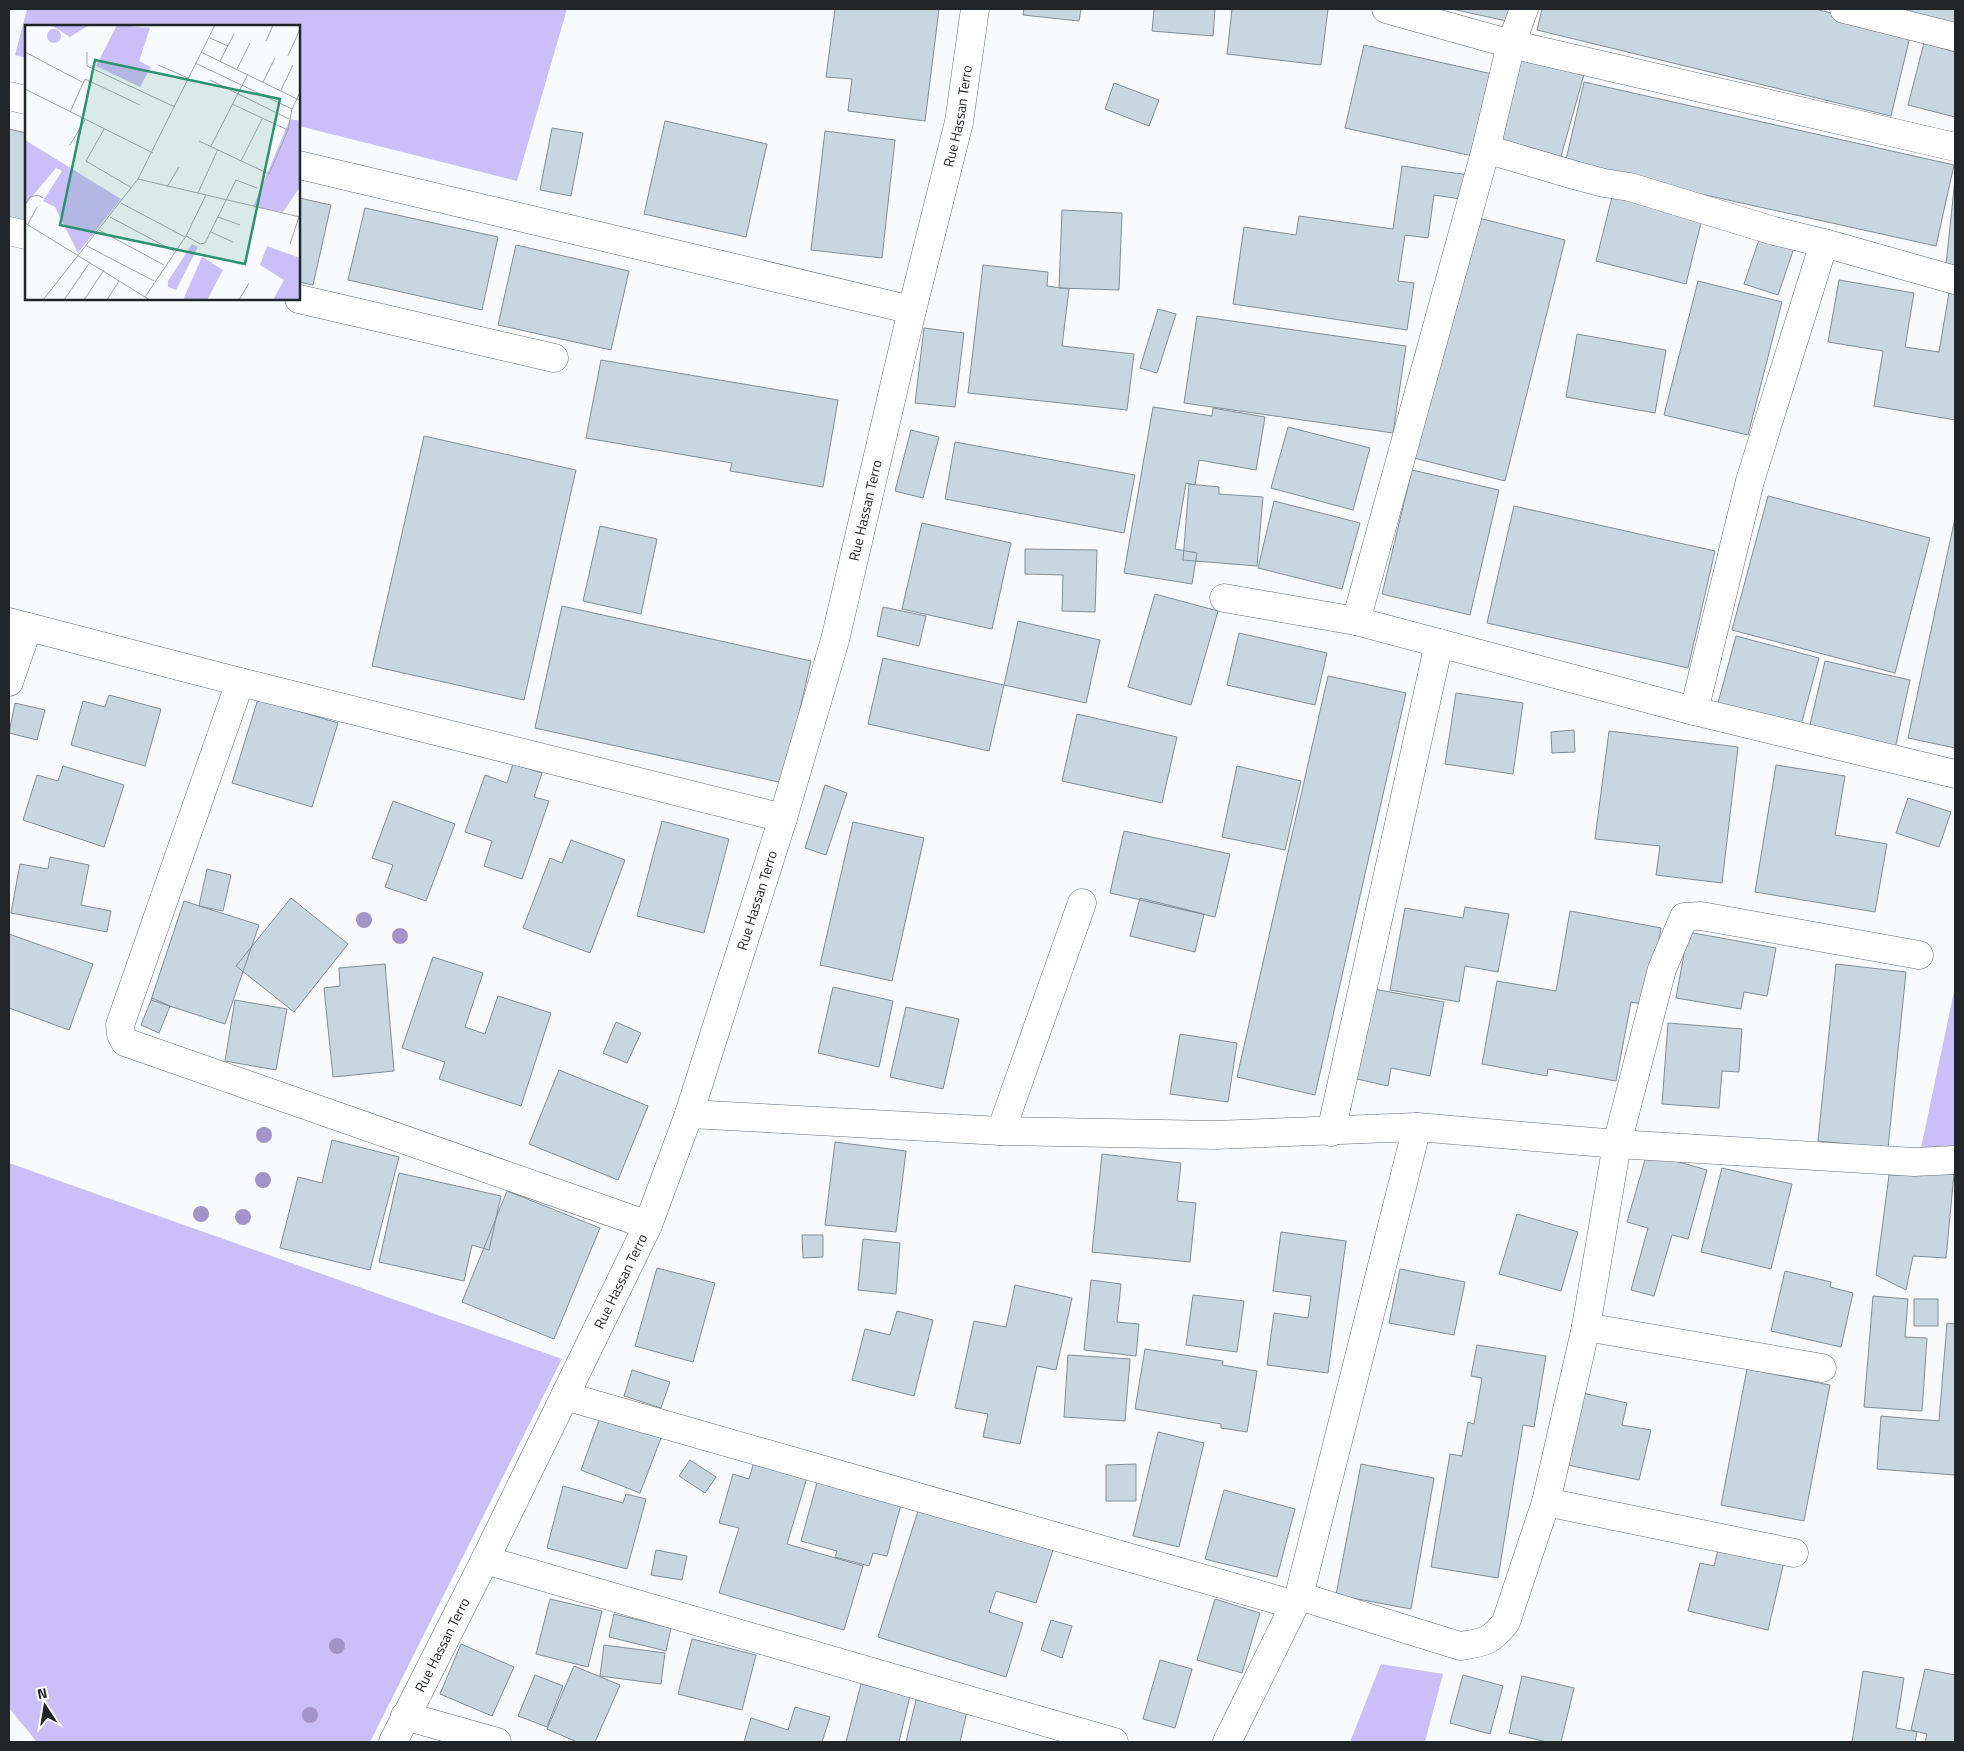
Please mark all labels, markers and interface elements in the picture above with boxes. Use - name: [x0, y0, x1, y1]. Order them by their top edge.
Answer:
- inset map: [25, 25, 300, 300]
- street label: Rue Hassan Terro: [937, 64, 977, 169]
- street label: Rue Hassan Terro: [843, 457, 887, 563]
- street label: Rue Hassan Terro: [731, 848, 782, 953]
- street label: Rue Hassan Terro: [588, 1230, 652, 1332]
- street label: Rue Hassan Terro: [409, 1594, 474, 1695]
- north arrow: [20, 1681, 70, 1731]
- text: N: [35, 1682, 49, 1704]

